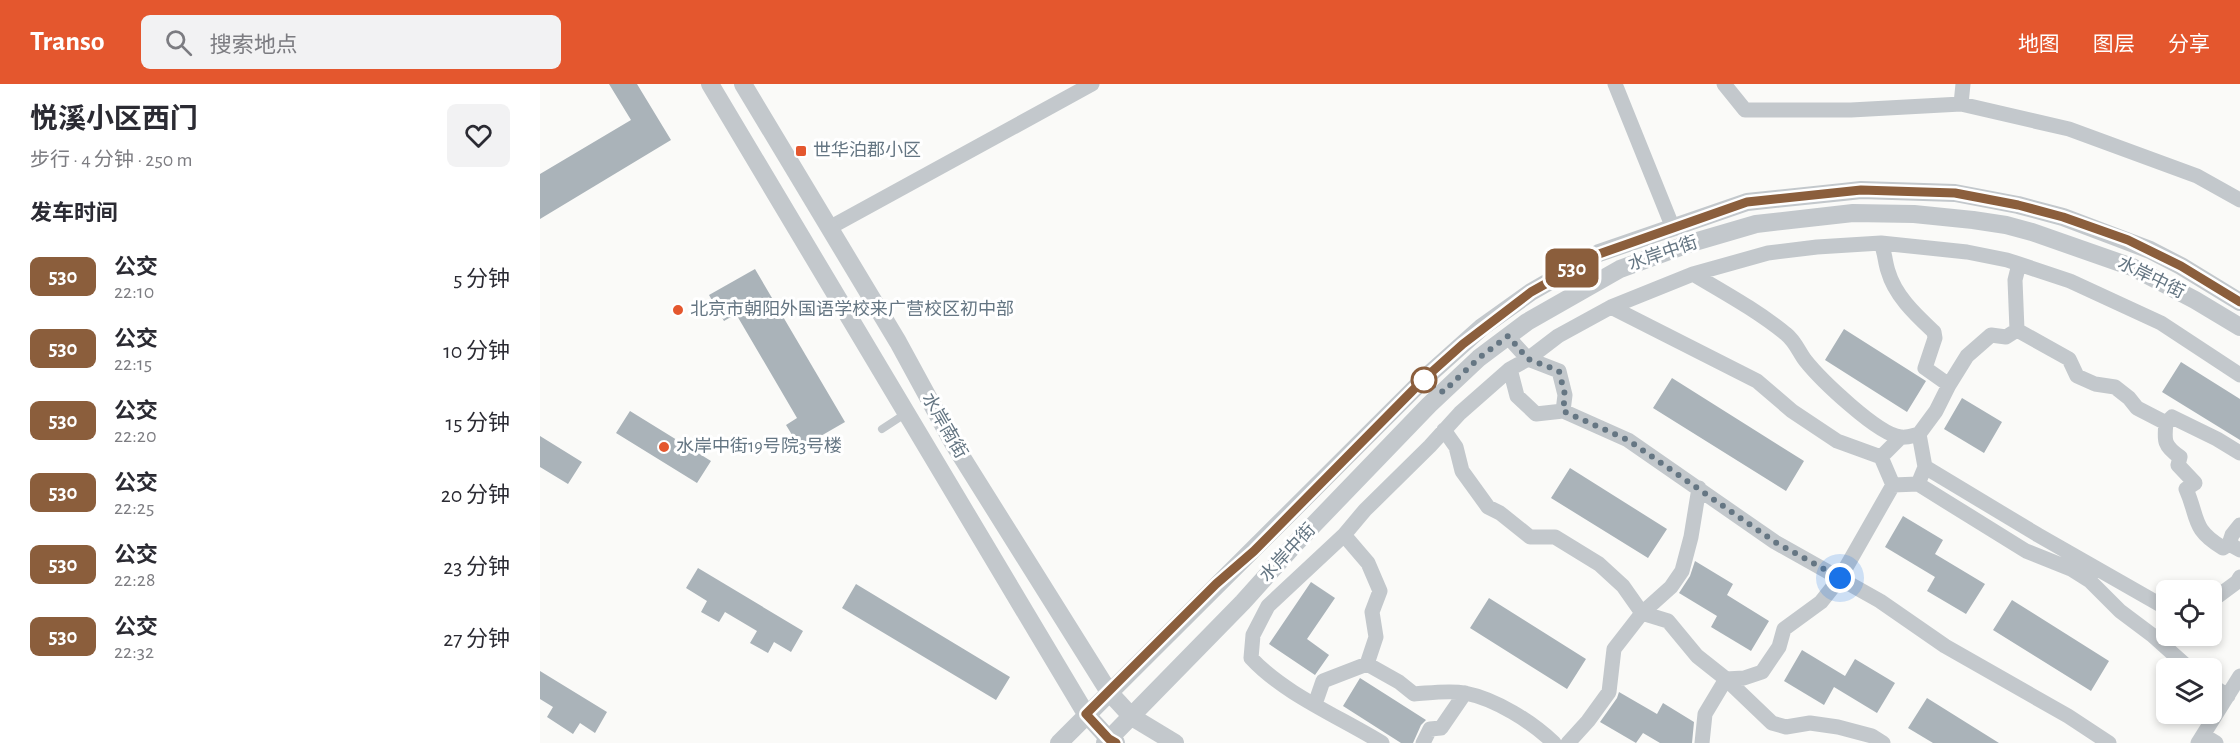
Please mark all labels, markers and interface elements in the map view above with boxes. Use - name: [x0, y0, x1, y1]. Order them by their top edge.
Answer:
- search box: [141, 15, 561, 69]
- icon: search: [162, 26, 195, 59]
- text: Transo: [30, 28, 105, 56]
- text: 搜索地点: [210, 34, 298, 56]
- text: 地图: [2018, 34, 2060, 55]
- text: 图层: [2093, 34, 2135, 55]
- text: 分享: [2168, 34, 2210, 55]
- button: heart: [447, 104, 510, 167]
- text: 悦溪小区西门: [30, 106, 198, 134]
- place label: 世华泊郡小区: [813, 140, 921, 160]
- marker: 世华泊郡小区: [794, 144, 808, 158]
- text: 步行 · 4 分钟 · 250 m: [30, 150, 193, 170]
- text: 发车时间: [30, 202, 118, 224]
- street label: 水岸中街: [1625, 232, 1700, 274]
- line badge: 530: [1538, 248, 1606, 288]
- street label: 水岸中街: [2115, 252, 2188, 302]
- text: 公交: [114, 256, 158, 278]
- text: 530: [1557, 258, 1587, 279]
- text: 530: [48, 266, 78, 287]
- text: 5 分钟: [453, 268, 510, 290]
- text: 22:10: [114, 282, 154, 302]
- place label: 北京市朝阳外国语学校来广营校区初中部: [690, 299, 1014, 319]
- marker: 北京市朝阳外国语学校来广营校区初中部: [671, 303, 685, 317]
- text: 公交: [114, 328, 158, 350]
- text: 530: [48, 338, 78, 359]
- text: 10 分钟: [443, 340, 510, 362]
- text: 22:15: [114, 354, 152, 374]
- unlabelled marker: [1411, 367, 1437, 393]
- street label: 水岸南街: [918, 389, 972, 462]
- text: 公交: [114, 400, 158, 422]
- text: 530: [48, 410, 78, 431]
- text: 15 分钟: [446, 412, 510, 434]
- text: 22:20: [114, 426, 156, 446]
- place label: 水岸中街19号院3号楼: [676, 436, 842, 456]
- marker: 水岸中街19号院3号楼: [657, 440, 671, 454]
- text: 公交: [114, 472, 158, 494]
- text: 530: [48, 482, 78, 503]
- text: 20 分钟: [441, 484, 510, 506]
- text: 22:25: [114, 498, 154, 518]
- street label: 水岸中街: [1255, 519, 1319, 585]
- text: 公交: [114, 544, 158, 566]
- text: 530: [48, 554, 78, 575]
- text: 23 分钟: [443, 556, 510, 578]
- your location: [1825, 563, 1855, 593]
- text: 22:28: [114, 570, 155, 590]
- map controls: [2156, 580, 2222, 724]
- button: locate: [2156, 580, 2222, 646]
- text: 公交: [114, 616, 158, 638]
- text: 530: [48, 626, 78, 647]
- text: 27 分钟: [443, 628, 510, 650]
- text: 22:32: [114, 642, 154, 662]
- button: layers: [2156, 658, 2222, 724]

